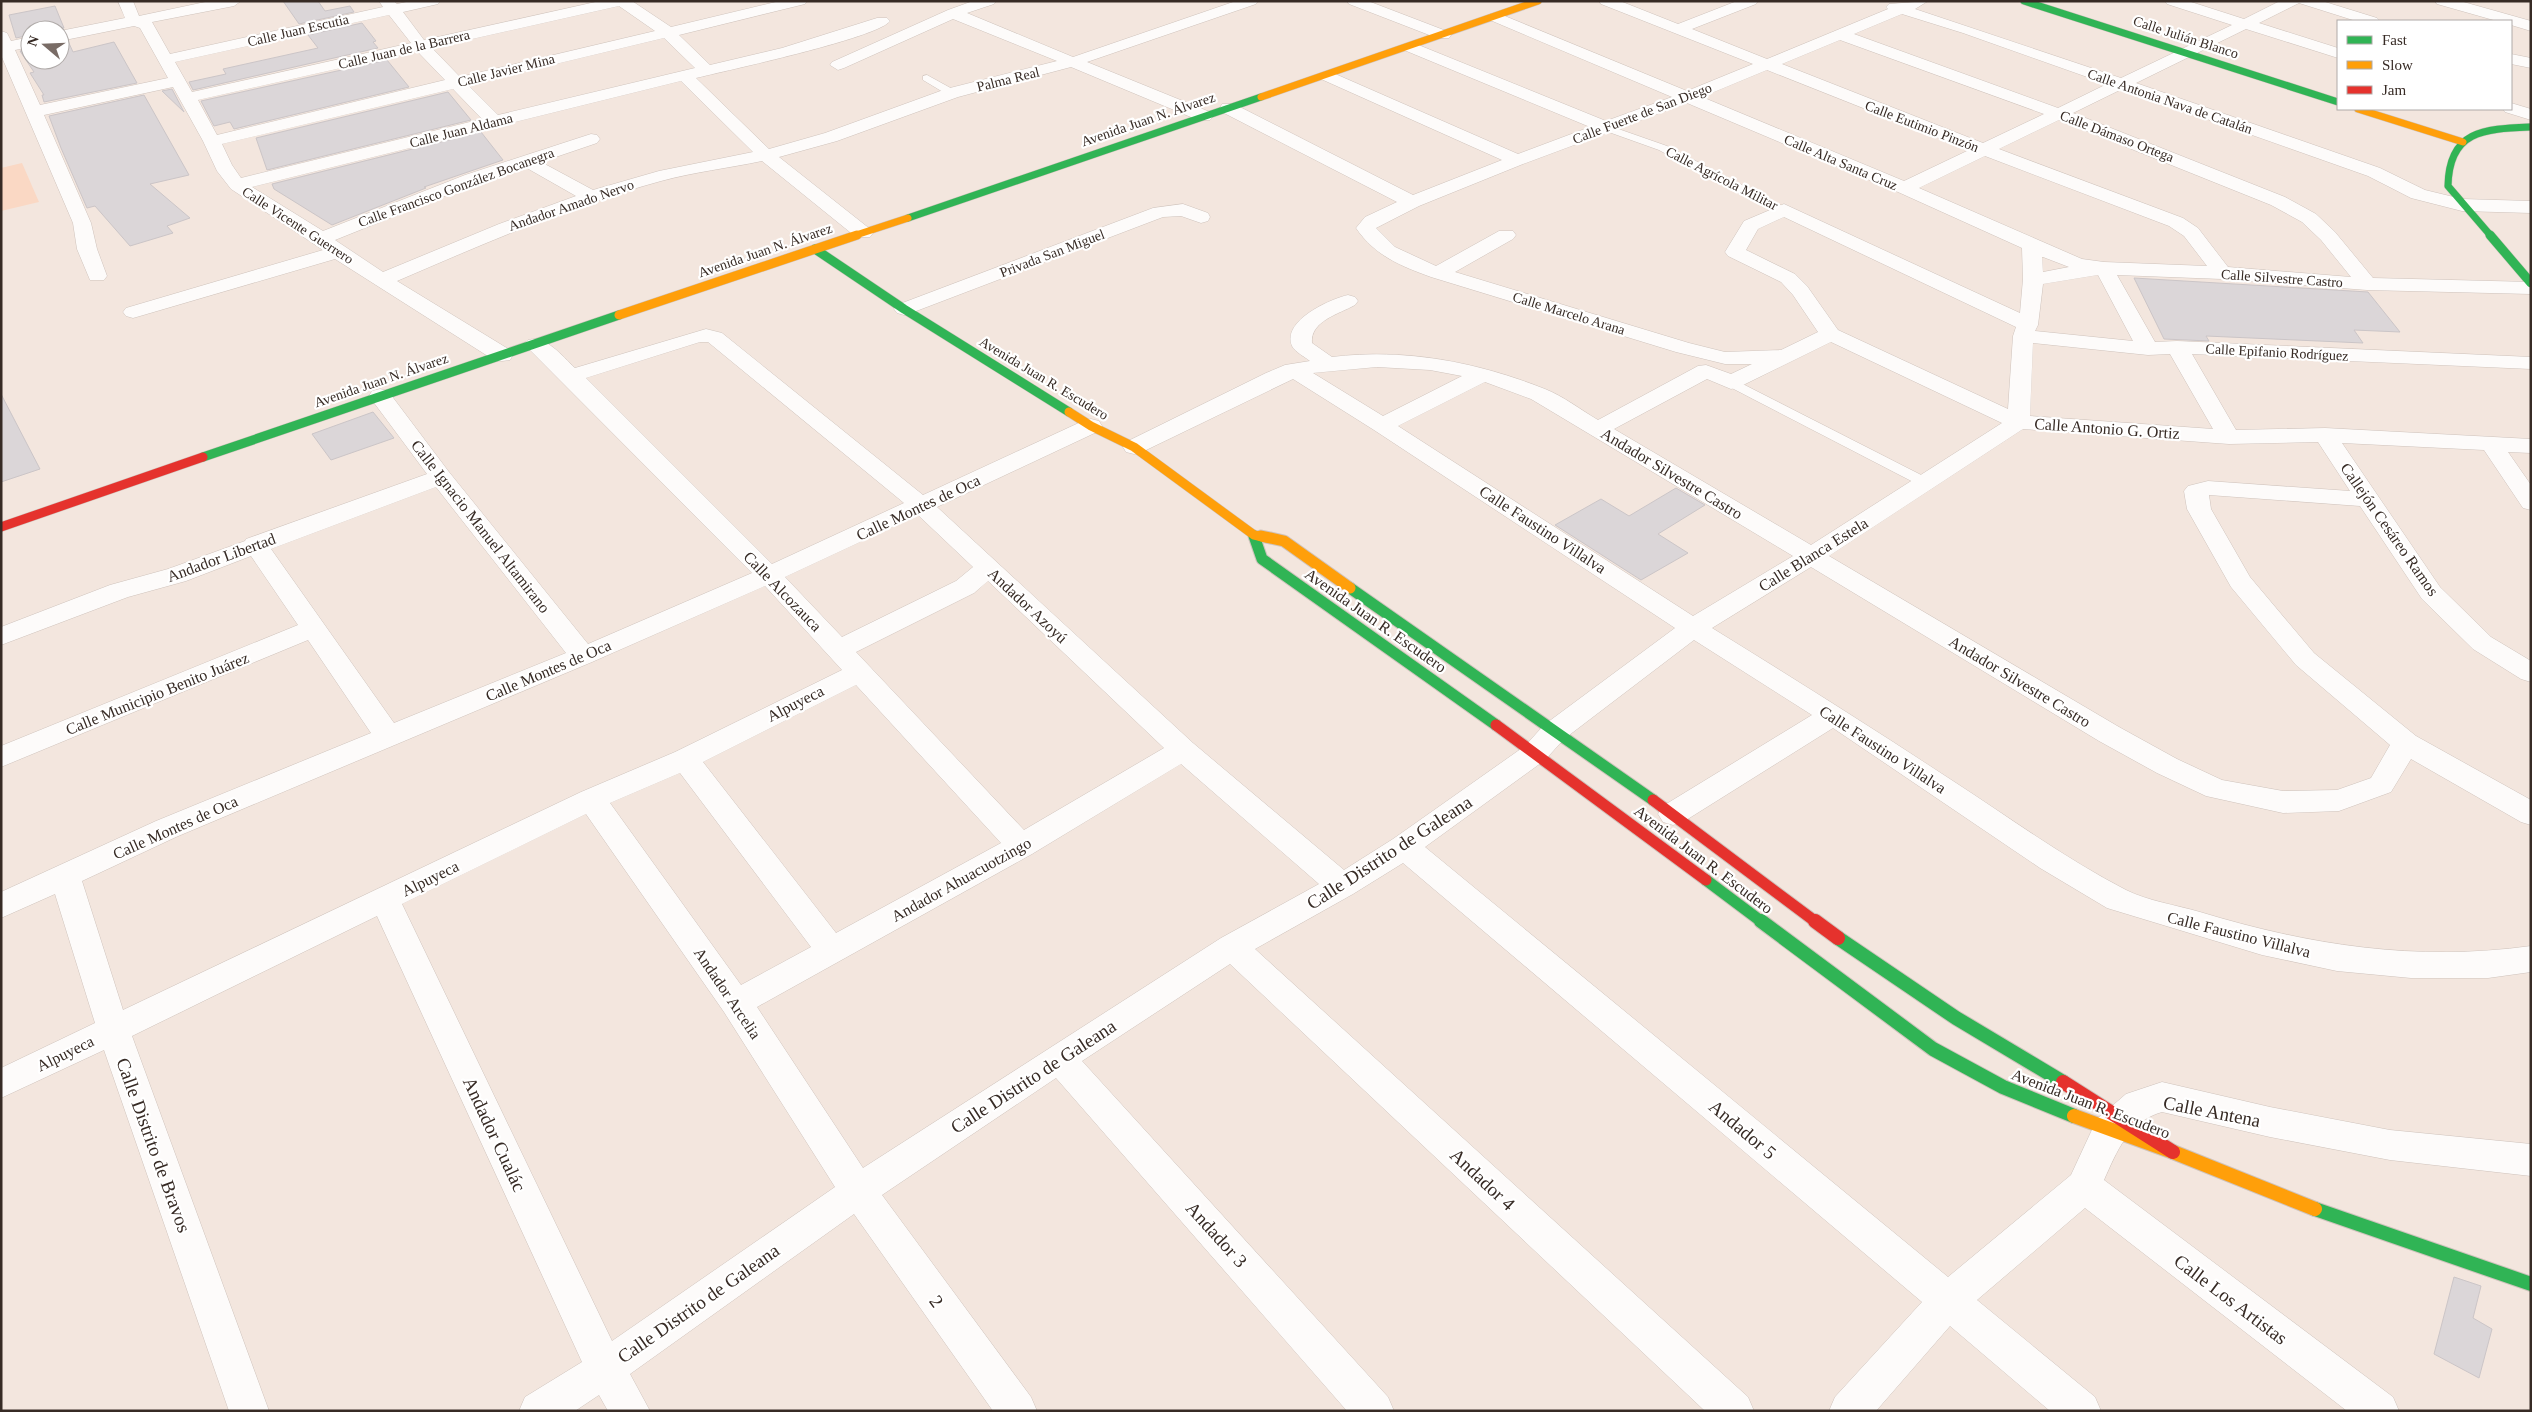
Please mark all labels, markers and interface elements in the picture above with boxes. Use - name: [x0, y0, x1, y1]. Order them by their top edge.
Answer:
- street label: Calle Juan Escutia: [246, 11, 351, 49]
- street label: Calle Julián Blanco: [2131, 13, 2240, 62]
- north arrow: [20, 20, 70, 70]
- legend: [2337, 20, 2512, 110]
- street label: Calle Juan de la Barrera: [337, 27, 472, 72]
- text: Fast: [2382, 32, 2408, 48]
- text: N: [24, 34, 42, 48]
- street label: Calle Javier Mina: [456, 51, 557, 90]
- text: Slow: [2382, 57, 2413, 73]
- street label: Palma Real: [975, 64, 1041, 95]
- street label: Calle Antonia Nava de Catalán: [2085, 66, 2254, 137]
- street label: Calle Fuerte de San Diego: [1571, 80, 1714, 147]
- text: Jam: [2382, 82, 2406, 98]
- street label: Avenida Juan N. Álvarez: [1079, 89, 1217, 149]
- street label: Calle Eutimio Pinzón: [1863, 98, 1981, 155]
- street label: Calle Dámaso Ortega: [2058, 108, 2176, 165]
- street label: Calle Juan Aldama: [408, 110, 515, 151]
- street label: Calle Alta Santa Cruz: [1782, 132, 1900, 193]
- street label: Calle Agrícola Militar: [1663, 144, 1781, 213]
- street label: Calle Francisco González Bocanegra: [356, 145, 557, 230]
- street label: Andador Amado Nervo: [507, 177, 636, 234]
- street label: Calle Vicente Guerrero: [239, 184, 356, 267]
- street label: Avenida Juan N. Álvarez: [696, 220, 834, 280]
- street label: Privada San Miguel: [998, 227, 1107, 280]
- street label: Calle Silvestre Castro: [2221, 267, 2343, 290]
- street label: Calle Marcelo Arana: [1511, 289, 1628, 338]
- street label: Avenida Juan R. Escudero: [977, 334, 1111, 423]
- street label: Calle Epifanio Rodríguez: [2205, 341, 2349, 364]
- street label: Avenida Juan N. Álvarez: [312, 350, 450, 410]
- street label: Calle Antonio G. Ortiz: [2034, 415, 2180, 442]
- street label: Andador Silvestre Castro: [1598, 424, 1745, 522]
- street label: Calle Ignacio Manuel Altamirano: [407, 437, 553, 617]
- street label: Callejón Cesáreo Ramos: [2336, 460, 2442, 600]
- street label: Calle Montes de Oca: [854, 471, 983, 544]
- street label: Calle Faustino Villalva: [1476, 482, 1609, 577]
- street label: Calle Blanca Estela: [1756, 514, 1871, 595]
- street label: Andador Libertad: [165, 530, 278, 585]
- street label: Calle Alcozauca: [740, 548, 825, 635]
- street label: Andador Azoyú: [984, 564, 1071, 647]
- street label: Avenida Juan R. Escudero: [1302, 565, 1450, 676]
- street label: Andador Silvestre Castro: [1946, 632, 2093, 730]
- street label: Calle Montes de Oca: [483, 636, 613, 705]
- street label: Calle Municipio Benito Juárez: [63, 649, 252, 739]
- street label: Alpuyeca: [764, 682, 827, 726]
- street label: Calle Faustino Villalva: [1816, 702, 1949, 797]
- street label: Calle Distrito de Galeana: [1303, 791, 1476, 914]
- street label: Calle Montes de Oca: [110, 792, 240, 863]
- street label: Avenida Juan R. Escudero: [1631, 802, 1776, 917]
- street label: Andador Ahuacuotzingo: [889, 834, 1034, 926]
- street label: Alpuyeca: [399, 857, 462, 900]
- street label: Calle Faustino Villalva: [2165, 908, 2312, 961]
- street label: Andador Arcelia: [691, 945, 764, 1042]
- street label: Calle Distrito de Galeana: [947, 1015, 1120, 1138]
- street label: Alpuyeca: [34, 1032, 97, 1075]
- street label: Calle Distrito de Bravos: [112, 1055, 195, 1235]
- street label: Avenida Juan R. Escudero: [2009, 1065, 2173, 1142]
- street label: Andador Cualác: [459, 1074, 530, 1195]
- street label: Calle Antena: [2161, 1092, 2263, 1131]
- street label: Andador 5: [1705, 1095, 1780, 1163]
- street label: Andador 4: [1446, 1144, 1520, 1215]
- street label: Andador 3: [1182, 1197, 1251, 1271]
- street label: Calle Distrito de Galeana: [613, 1239, 784, 1367]
- street label: Calle Los Artistas: [2170, 1250, 2291, 1349]
- street label: 2: [925, 1291, 948, 1311]

